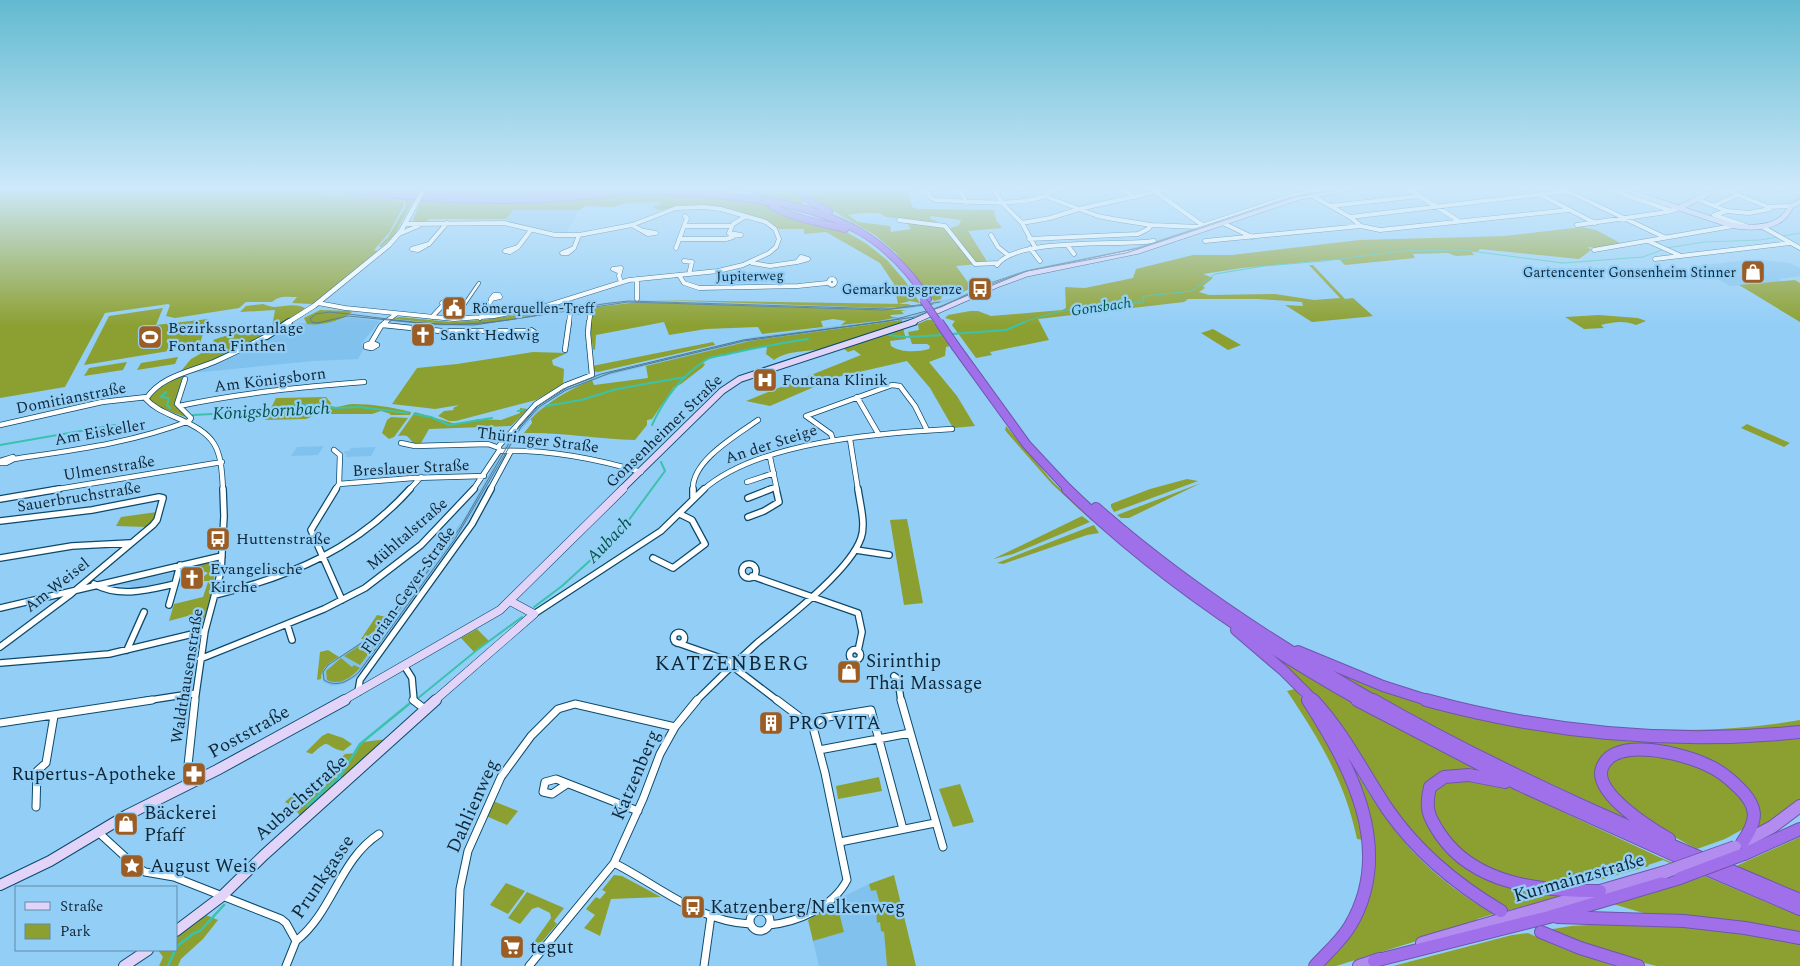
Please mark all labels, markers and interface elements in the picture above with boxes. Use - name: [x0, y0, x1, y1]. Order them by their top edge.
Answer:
- shop icon: Gartencenter Gonsenheim Stinner: [1740, 259, 1766, 285]
- place label: Gartencenter Gonsenheim Stinner: [1523, 262, 1736, 283]
- street label: Jupiterweg: [716, 265, 784, 287]
- bus stop icon: Gemarkungsgrenze: [967, 276, 993, 302]
- place label: Gemarkungsgrenze: [842, 279, 962, 300]
- water label: Gonsbach: [1069, 291, 1133, 323]
- public building icon: Römerquellen-Treff: [441, 295, 467, 321]
- place label: Römerquellen-Treff: [472, 298, 596, 319]
- place label: Bezirkssportanlage Fontana Finthen: [168, 316, 304, 358]
- church icon: Sankt Hedwig: [410, 322, 436, 348]
- place label: Sankt Hedwig: [440, 323, 540, 347]
- sports icon: Bezirkssportanlage Fontana Finthen: [137, 324, 163, 350]
- street label: Am Königsborn: [213, 361, 327, 399]
- hospital icon: Fontana Klinik: [752, 367, 778, 393]
- place label: Fontana Klinik: [782, 368, 888, 392]
- street label: Gonsenheimer Straße: [600, 369, 728, 493]
- street label: Domitianstraße: [14, 376, 128, 420]
- water label: Königsbornbach: [211, 394, 331, 428]
- street label: Am Eiskeller: [53, 412, 147, 452]
- street label: An der Steige: [722, 418, 820, 470]
- street label: Thüringer Straße: [476, 421, 600, 459]
- street label: Ulmenstraße: [61, 449, 157, 487]
- street label: Breslauer Straße: [352, 453, 470, 483]
- street label: Sauerbruchstraße: [15, 475, 143, 519]
- street label: Mühltalstraße: [361, 492, 453, 576]
- water label: Aubach: [579, 510, 638, 570]
- street label: Florian-Geyer-Straße: [355, 521, 461, 659]
- bus stop icon: Huttenstraße: [205, 526, 231, 552]
- place label: Huttenstraße: [236, 527, 331, 551]
- street label: Am Weisel: [19, 552, 95, 618]
- place label: Evangelische Kirche: [210, 557, 303, 599]
- church icon: Evangelische Kirche: [179, 565, 205, 591]
- street label: Waldthausenstraße: [164, 607, 210, 745]
- place label: Sirinthip Thai Massage: [866, 647, 982, 698]
- district label: KATZENBERG: [654, 648, 810, 680]
- shop icon: Sirinthip Thai Massage: [836, 659, 862, 685]
- street label: Poststraße: [203, 698, 295, 766]
- place label: PRO VITA: [788, 709, 881, 738]
- building icon: PRO VITA: [758, 710, 784, 736]
- street label: Katzenberg: [604, 725, 668, 825]
- street label: Aubachstraße: [248, 748, 354, 848]
- street label: Dahlienweg: [439, 754, 507, 858]
- place label: Rupertus-Apotheke: [11, 760, 176, 789]
- pharmacy icon: Rupertus-Apotheke: [181, 761, 207, 787]
- place label: Bäckerei Pfaff: [144, 799, 217, 850]
- shop icon: Bäckerei Pfaff: [113, 811, 139, 837]
- street label: Prunkgasse: [284, 829, 362, 925]
- street label: Kurmainzstraße: [1510, 845, 1648, 911]
- place label: August Weis: [150, 852, 257, 881]
- place icon: August Weis: [119, 853, 145, 879]
- legend: [15, 886, 178, 951]
- place label: Katzenberg/Nelkenweg: [710, 893, 905, 922]
- bus stop icon: Katzenberg/Nelkenweg: [680, 894, 706, 920]
- text: Straße: [60, 895, 103, 918]
- text: Park: [60, 920, 91, 943]
- place label: tegut: [530, 933, 574, 962]
- supermarket icon: tegut: [499, 934, 525, 960]

